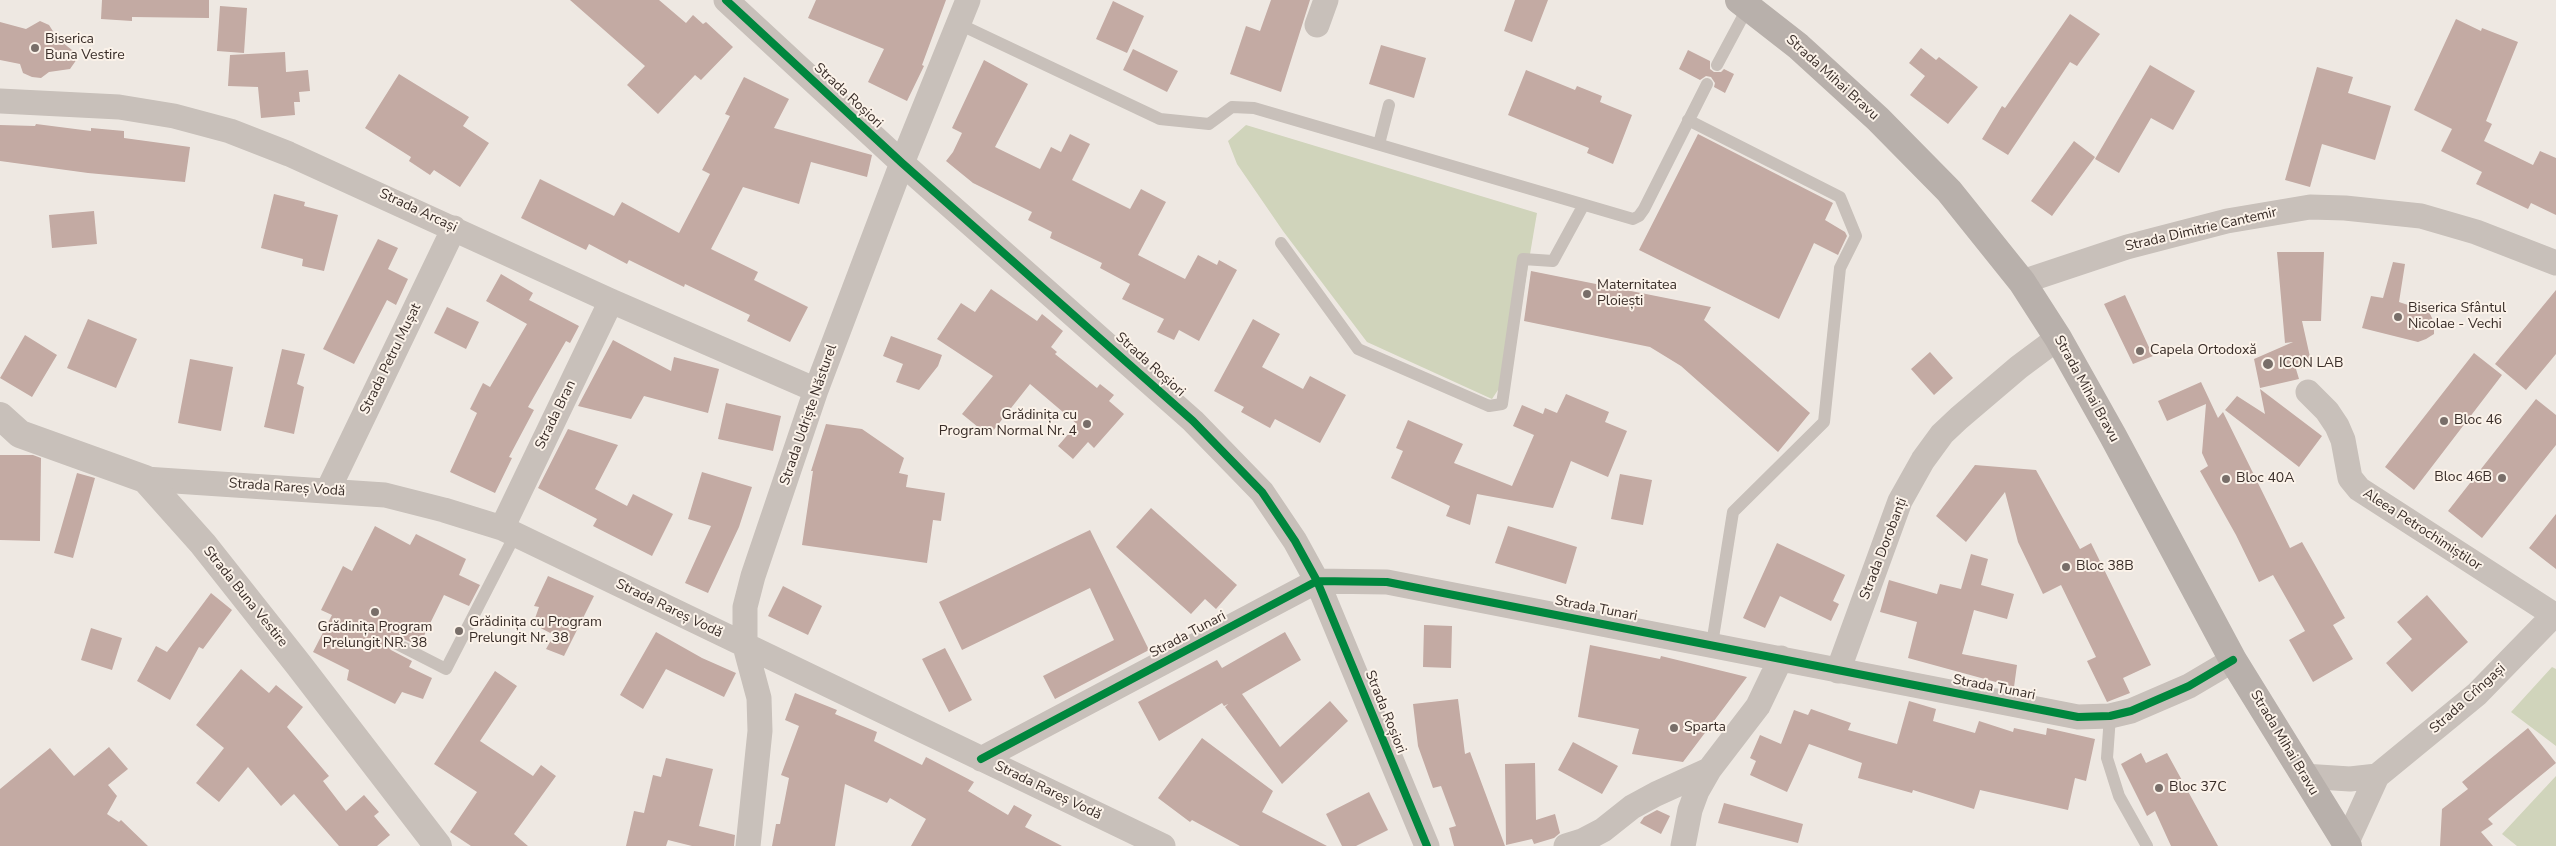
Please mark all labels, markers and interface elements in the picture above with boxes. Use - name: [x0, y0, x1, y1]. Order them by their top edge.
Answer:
- place label: Biserica Buna Vestire: [45, 32, 125, 64]
- street label: Strada Mihai Bravu: [1782, 32, 1882, 124]
- marker: Biserica Buna Vestire: [29, 42, 41, 54]
- street label: Strada Roșiori: [810, 60, 886, 132]
- street label: Strada Arcași: [376, 186, 460, 236]
- street label: Strada Dimitrie Cantemir: [2124, 204, 2278, 256]
- place label: Maternitatea Ploiești: [1597, 278, 1677, 310]
- marker: Maternitatea Ploiești: [1581, 288, 1593, 300]
- street label: Strada Petru Mușat: [357, 301, 425, 417]
- place label: Biserica Sfântul Nicolae - Vechi: [2408, 301, 2506, 334]
- marker: Biserica Sfântul Nicolae - Vechi: [2392, 311, 2404, 323]
- street label: Strada Roșiori: [1112, 329, 1188, 401]
- street label: Strada Mihai Bravu: [2050, 333, 2122, 445]
- street label: Strada Udriște Năsturel: [777, 342, 841, 488]
- place label: Capela Ortodoxă: [2150, 343, 2257, 359]
- marker: Capela Ortodoxă: [2134, 345, 2146, 357]
- place label: ICON LAB: [2279, 356, 2343, 372]
- marker: ICON LAB: [2261, 357, 2275, 371]
- street label: Strada Bran: [532, 378, 580, 452]
- place label: Grădinița cu Program Normal Nr. 4: [939, 408, 1077, 441]
- place label: Bloc 46: [2454, 413, 2502, 429]
- marker: Bloc 46: [2438, 415, 2450, 427]
- marker: Grădinița cu Program Normal Nr. 4: [1081, 418, 1093, 430]
- place label: Bloc 46B: [2434, 470, 2492, 486]
- place label: Bloc 40A: [2236, 471, 2294, 487]
- marker: Bloc 46B: [2496, 472, 2508, 484]
- marker: Bloc 40A: [2220, 473, 2232, 485]
- street label: Strada Rareș Vodă: [228, 476, 346, 500]
- street label: Aleea Petrochimiștilor: [2359, 485, 2485, 575]
- street label: Strada Dorobanți: [1857, 496, 1911, 602]
- street label: Strada Buna Vestire: [199, 543, 291, 651]
- place label: Bloc 38B: [2076, 559, 2134, 575]
- marker: Bloc 38B: [2060, 561, 2072, 573]
- street label: Strada Rareș Vodă: [613, 576, 725, 642]
- street label: Strada Tunari: [1553, 593, 1639, 625]
- marker: Grădinița Program Prelungit NR. 38: [369, 606, 381, 618]
- street label: Strada Tunari: [1147, 608, 1229, 662]
- place label: Grădinița cu Program Prelungit Nr. 38: [469, 615, 602, 648]
- place label: Grădinița Program Prelungit NR. 38: [317, 620, 433, 652]
- marker: Grădinița cu Program Prelungit Nr. 38: [453, 625, 465, 637]
- street label: Strada Crîngași: [2427, 661, 2509, 737]
- street label: Strada Roșiori: [1361, 668, 1409, 756]
- street label: Strada Tunari: [1951, 672, 2037, 704]
- street label: Strada Mihai Bravu: [2246, 688, 2322, 798]
- place label: Sparta: [1684, 720, 1726, 736]
- marker: Sparta: [1668, 722, 1680, 734]
- street label: Strada Rareș Vodă: [992, 758, 1104, 824]
- place label: Bloc 37C: [2169, 780, 2227, 796]
- marker: Bloc 37C: [2153, 782, 2165, 794]

